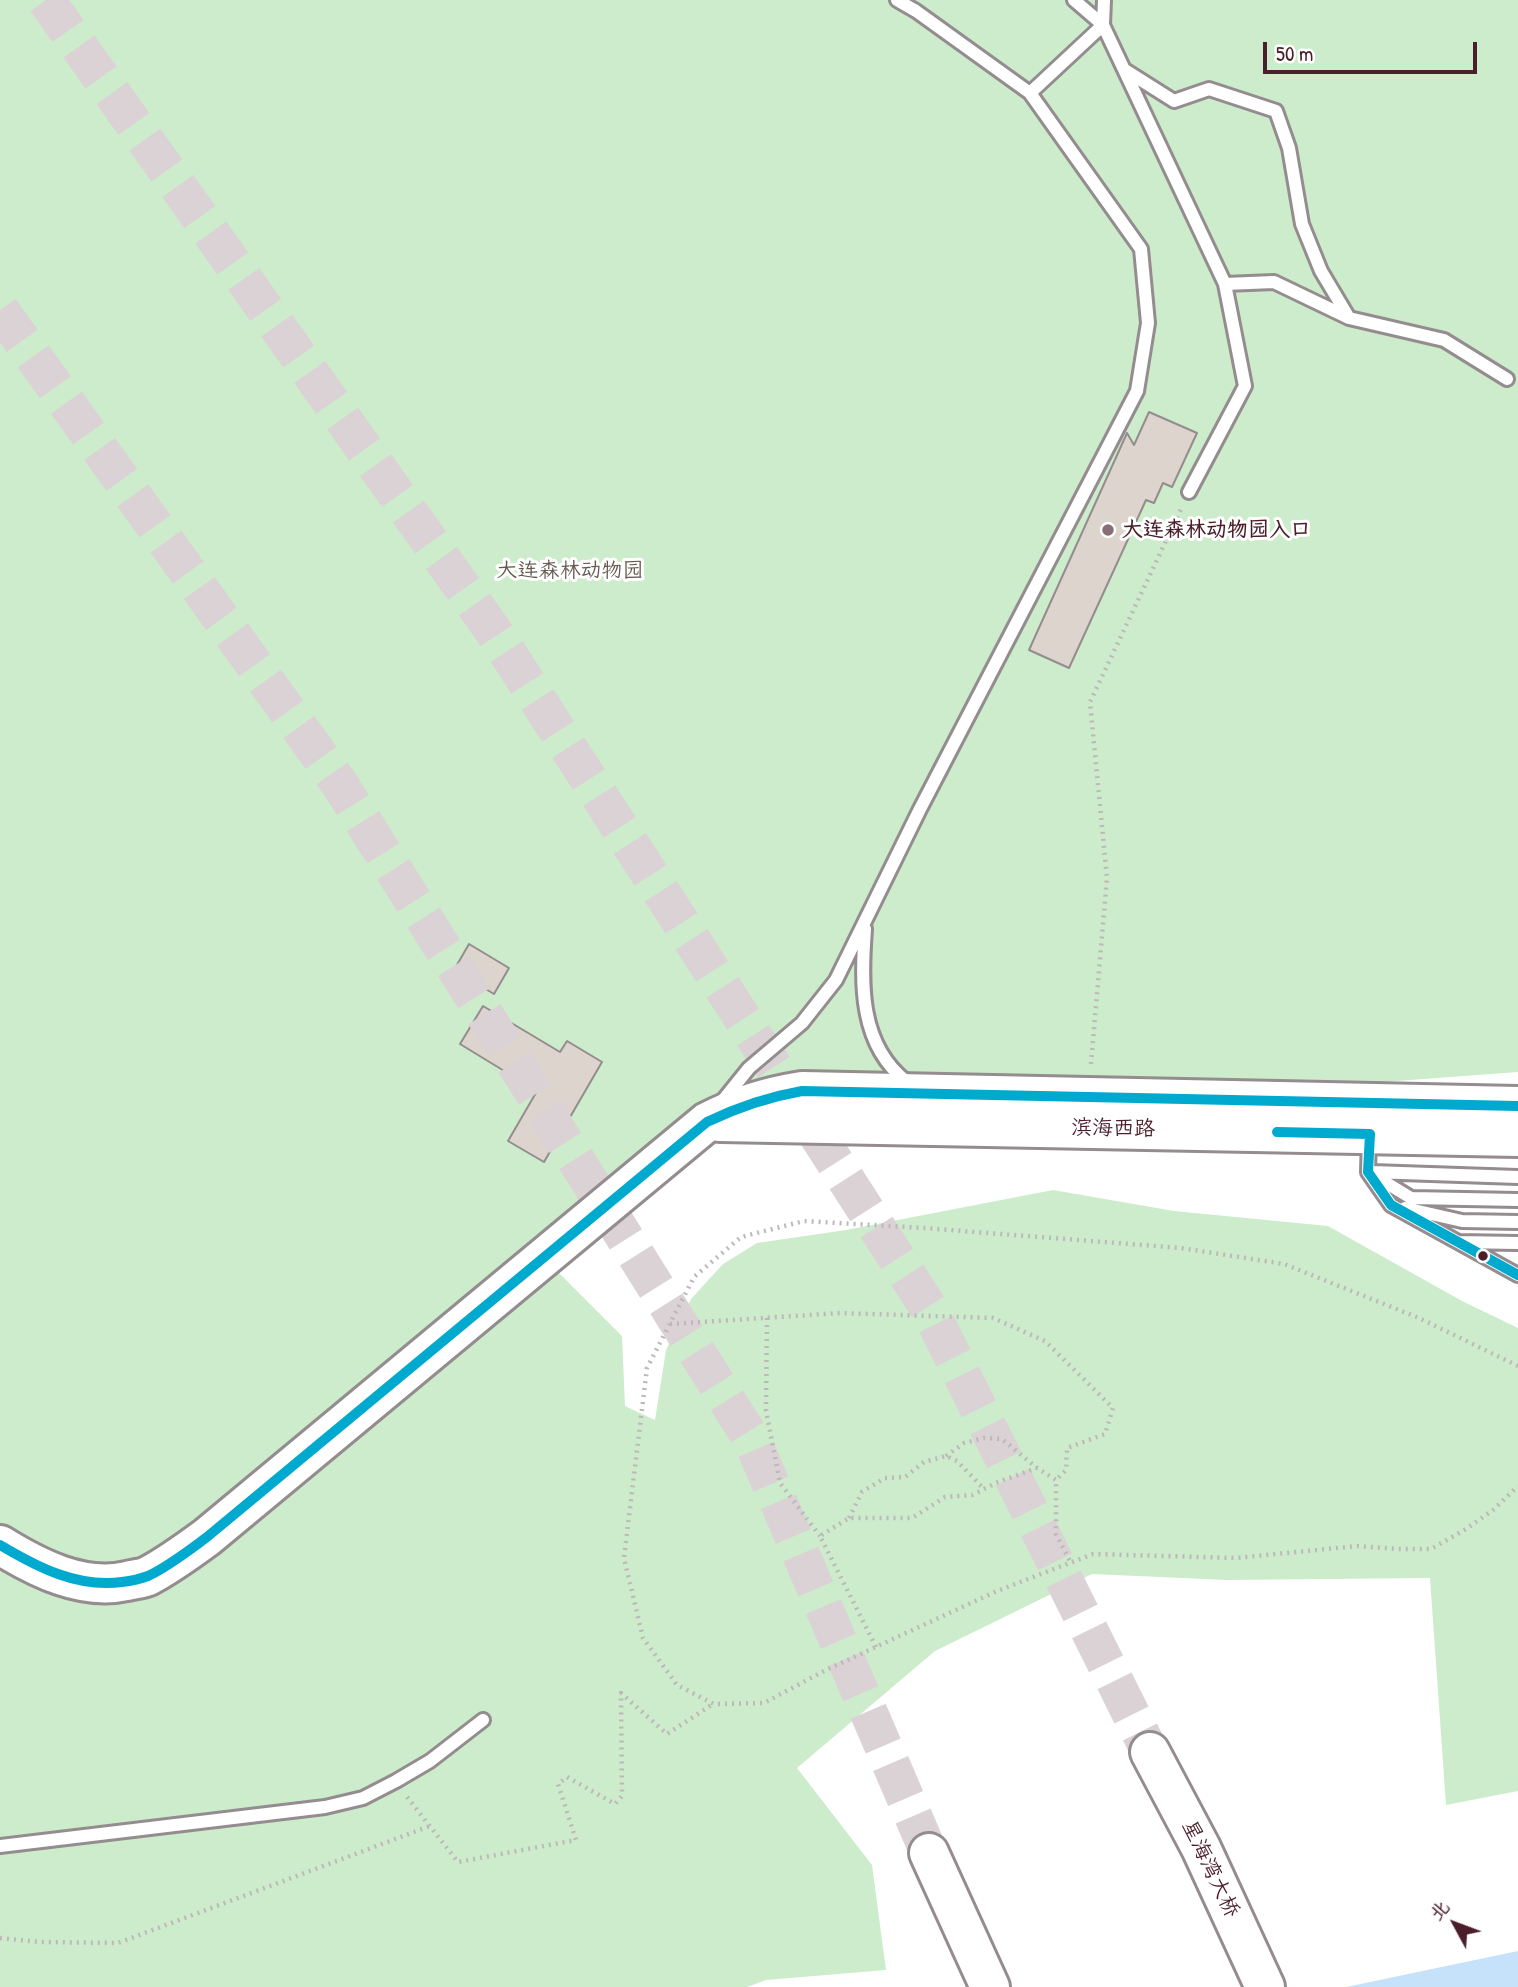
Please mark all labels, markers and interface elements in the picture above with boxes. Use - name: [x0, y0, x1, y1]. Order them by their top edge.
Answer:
- scale bar: [1266, 28, 1480, 72]
- text: 50 m: [1276, 39, 1313, 68]
- place label: 大连森林动物园入口: [1122, 517, 1311, 543]
- marker: 大连森林动物园入口: [1100, 522, 1116, 538]
- park label: 大连森林动物园: [497, 558, 643, 584]
- street label: 滨海西路: [1071, 1116, 1155, 1142]
- unlabelled marker: [1476, 1249, 1490, 1263]
- street label: 星海湾大桥: [1176, 1816, 1244, 1922]
- north arrow: [1420, 1889, 1490, 1959]
- text: 北: [1423, 1895, 1455, 1926]

